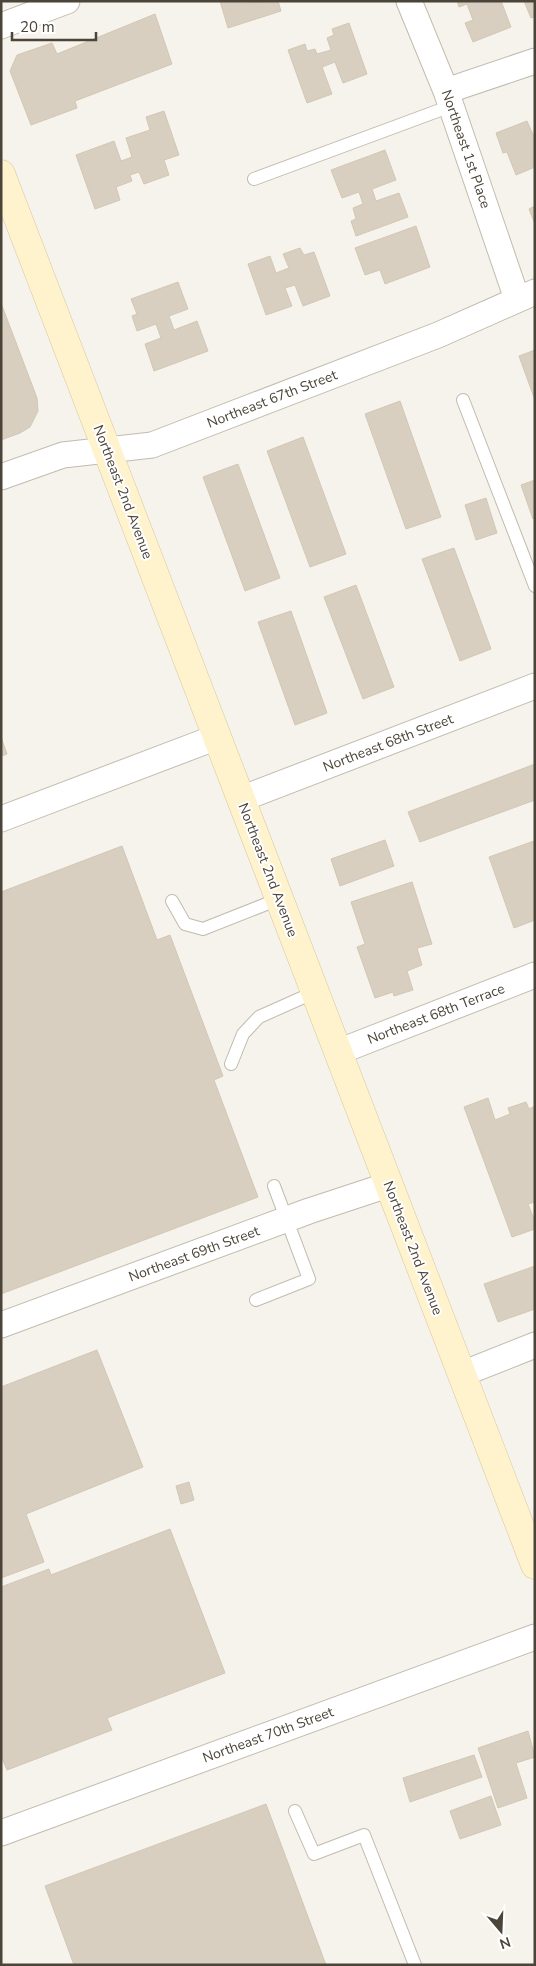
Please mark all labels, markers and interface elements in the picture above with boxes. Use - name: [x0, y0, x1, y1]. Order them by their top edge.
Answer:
- scale bar: [12, 10, 96, 42]
- text: 20 m: [20, 17, 55, 37]
- street label: Northeast 1st Place: [437, 87, 495, 211]
- street label: Northeast 67th Street: [204, 365, 340, 433]
- street label: Northeast 2nd Avenue: [89, 422, 157, 562]
- street label: Northeast 68th Street: [320, 709, 456, 777]
- street label: Northeast 2nd Avenue: [234, 800, 302, 940]
- street label: Northeast 68th Terrace: [365, 979, 507, 1049]
- street label: Northeast 2nd Avenue: [379, 1178, 447, 1318]
- street label: Northeast 69th Street: [126, 1221, 262, 1287]
- street label: Northeast 70th Street: [200, 1702, 336, 1768]
- north arrow: [476, 1906, 526, 1956]
- text: N: [497, 1932, 513, 1954]

